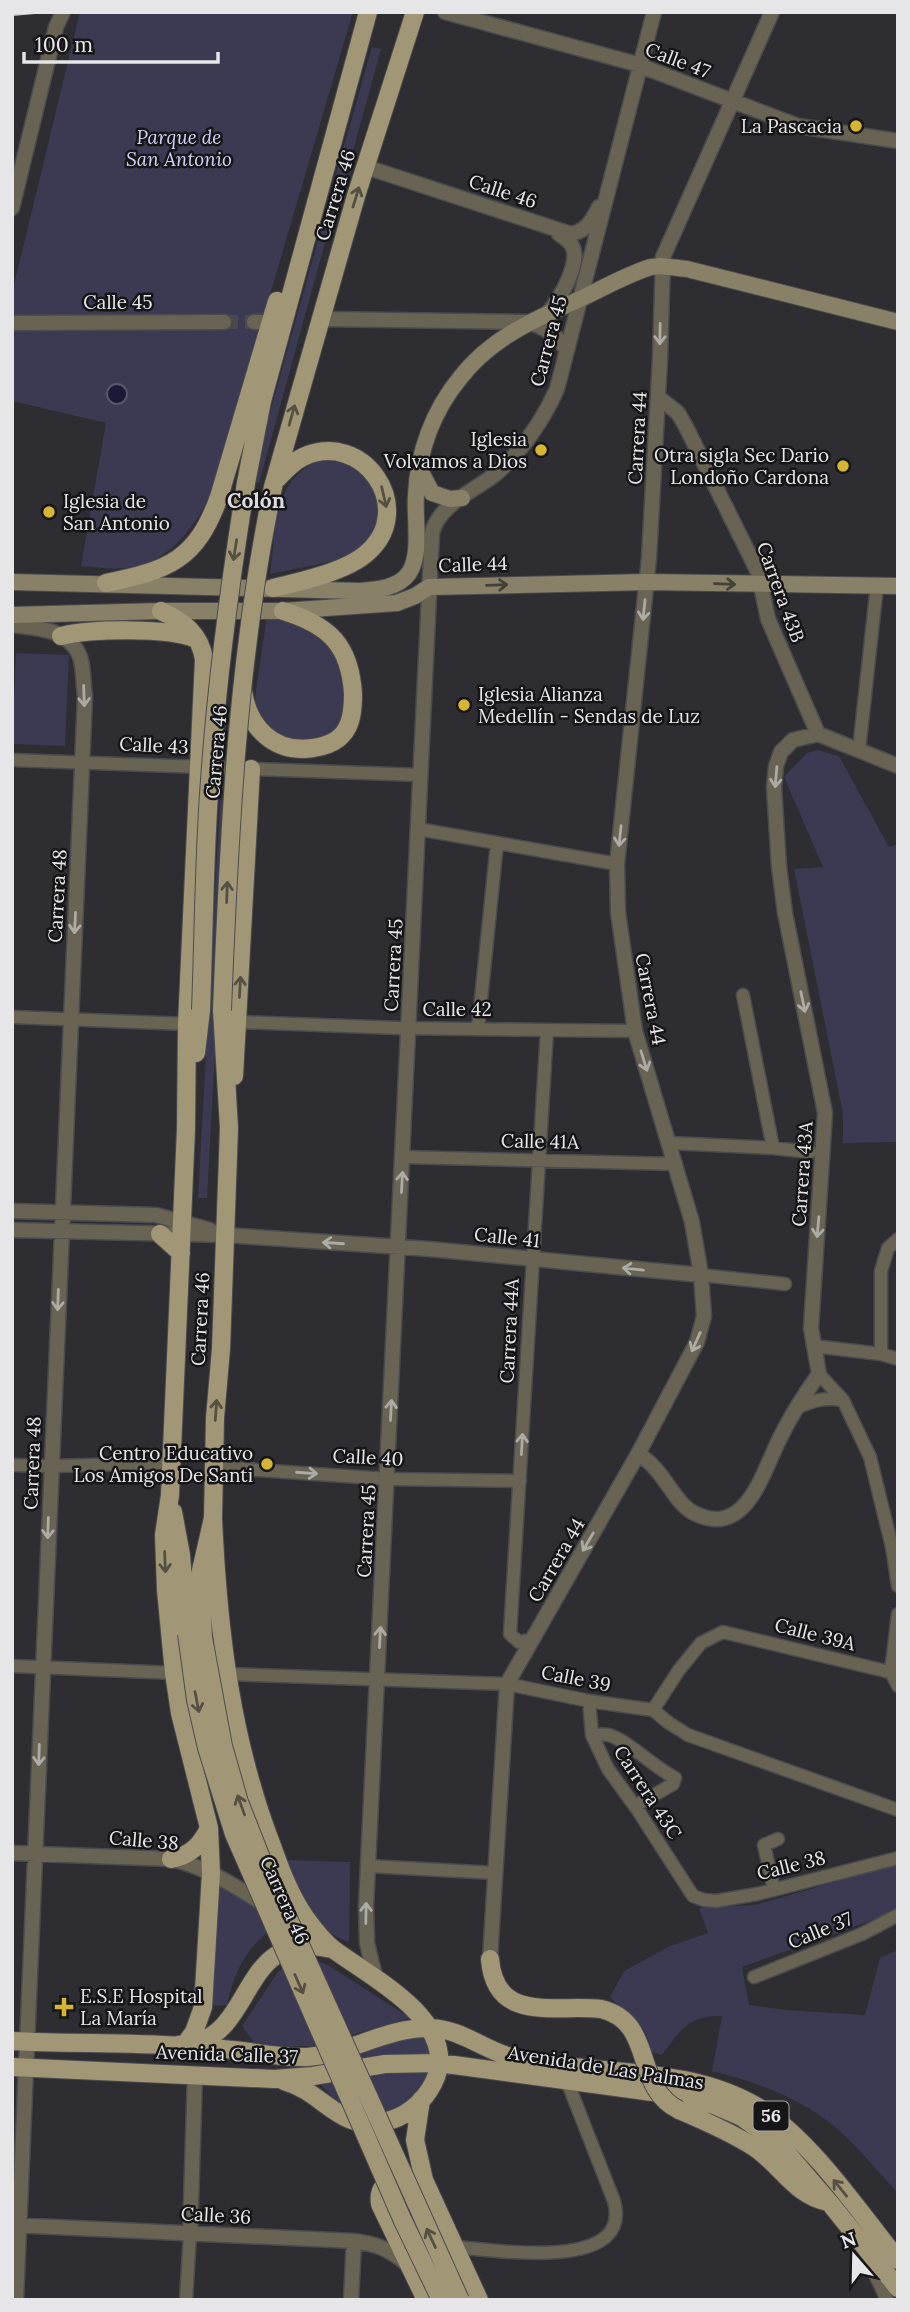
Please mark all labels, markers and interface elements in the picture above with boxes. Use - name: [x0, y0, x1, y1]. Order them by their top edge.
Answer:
- scale bar: [24, 21, 219, 65]
- text: 100 m: [35, 31, 93, 58]
- street label: Calle 47: [642, 37, 714, 83]
- place label: La Pascacia: [741, 114, 842, 138]
- marker: La Pascacia: [848, 118, 864, 134]
- park label: Parque de San Antonio: [126, 125, 232, 171]
- street label: Carrera 46: [310, 147, 360, 243]
- street label: Calle 46: [466, 169, 540, 213]
- one-way arrow: [351, 186, 364, 208]
- street label: Calle 45: [83, 290, 153, 314]
- street label: Carrera 45: [524, 293, 572, 389]
- one-way arrow: [653, 322, 667, 345]
- street label: Carrera 44: [623, 391, 651, 485]
- one-way arrow: [287, 404, 300, 426]
- place label: Iglesia Volvamos a Dios: [383, 427, 527, 473]
- marker: Iglesia Volvamos a Dios: [533, 442, 549, 458]
- place label: Otra sigla Sec Dario Londoño Cardona: [654, 443, 829, 489]
- marker: Otra sigla Sec Dario Londoño Cardona: [835, 458, 851, 474]
- one-way arrow: [378, 485, 391, 507]
- district label: Colón: [227, 487, 285, 514]
- place label: Iglesia de San Antonio: [63, 489, 170, 535]
- marker: Iglesia de San Antonio: [41, 504, 57, 520]
- street label: Carrera 43B: [752, 538, 810, 646]
- one-way arrow: [228, 539, 241, 561]
- street label: Calle 44: [438, 551, 508, 577]
- one-way arrow: [485, 578, 508, 591]
- one-way arrow: [713, 578, 736, 591]
- one-way arrow: [637, 598, 650, 621]
- place label: Iglesia Alianza Medellín - Sendas de Luz: [478, 682, 700, 728]
- one-way arrow: [77, 684, 90, 707]
- marker: Iglesia Alianza Medellín - Sendas de Luz: [456, 697, 472, 713]
- street label: Carrera 46: [200, 704, 232, 800]
- street label: Calle 43: [119, 731, 189, 759]
- one-way arrow: [769, 765, 782, 788]
- one-way arrow: [613, 824, 626, 847]
- street label: Carrera 48: [43, 849, 71, 943]
- one-way arrow: [220, 881, 233, 904]
- one-way arrow: [68, 911, 81, 934]
- street label: Carrera 45: [379, 918, 407, 1012]
- street label: Carrera 44: [630, 951, 672, 1047]
- one-way arrow: [233, 975, 246, 998]
- one-way arrow: [797, 990, 811, 1013]
- street label: Calle 42: [422, 997, 492, 1021]
- one-way arrow: [638, 1049, 651, 1071]
- street label: Carrera 43A: [786, 1120, 818, 1227]
- street label: Calle 41A: [501, 1128, 580, 1154]
- one-way arrow: [395, 1171, 408, 1194]
- one-way arrow: [811, 1215, 824, 1238]
- street label: Calle 41: [473, 1222, 541, 1252]
- one-way arrow: [322, 1236, 345, 1249]
- one-way arrow: [622, 1262, 645, 1275]
- street label: Carrera 46: [186, 1271, 214, 1367]
- street label: Carrera 44A: [494, 1277, 524, 1384]
- one-way arrow: [51, 1289, 65, 1312]
- one-way arrow: [689, 1331, 702, 1352]
- one-way arrow: [210, 1399, 223, 1422]
- one-way arrow: [385, 1399, 398, 1421]
- street label: Carrera 48: [18, 1416, 46, 1510]
- one-way arrow: [516, 1433, 529, 1456]
- place label: Centro Educativo Los Amigos De Santi: [73, 1441, 253, 1487]
- street label: Calle 40: [332, 1443, 404, 1471]
- marker: Centro Educativo Los Amigos De Santi: [259, 1456, 275, 1472]
- one-way arrow: [296, 1467, 318, 1480]
- street label: Carrera 45: [352, 1484, 380, 1578]
- street label: Carrera 44: [522, 1514, 590, 1606]
- one-way arrow: [42, 1516, 55, 1539]
- one-way arrow: [581, 1531, 594, 1552]
- one-way arrow: [158, 1551, 171, 1574]
- street label: Calle 39A: [772, 1612, 859, 1656]
- one-way arrow: [374, 1626, 387, 1649]
- street label: Calle 39: [539, 1660, 613, 1696]
- one-way arrow: [190, 1690, 204, 1713]
- street label: Carrera 43C: [609, 1741, 687, 1843]
- one-way arrow: [32, 1743, 45, 1766]
- one-way arrow: [234, 1795, 246, 1817]
- street label: Calle 38: [108, 1825, 180, 1855]
- street label: Calle 38: [754, 1845, 828, 1885]
- street label: Carrera 46: [255, 1852, 315, 1948]
- one-way arrow: [360, 1902, 373, 1925]
- street label: Calle 37: [784, 1906, 856, 1954]
- one-way arrow: [293, 1972, 306, 1994]
- place label: E.S.E Hospital La María: [80, 1984, 202, 2030]
- marker: E.S.E Hospital La María: [54, 1997, 74, 2017]
- street label: Avenida Calle 37: [155, 2039, 299, 2068]
- street label: Avenida de Las Palmas: [505, 2040, 706, 2094]
- road number: 56: [754, 2102, 788, 2130]
- one-way arrow: [832, 2179, 847, 2198]
- street label: Calle 36: [180, 2201, 252, 2229]
- north arrow: [819, 2221, 889, 2291]
- text: N: [837, 2226, 859, 2254]
- one-way arrow: [424, 2228, 437, 2249]

